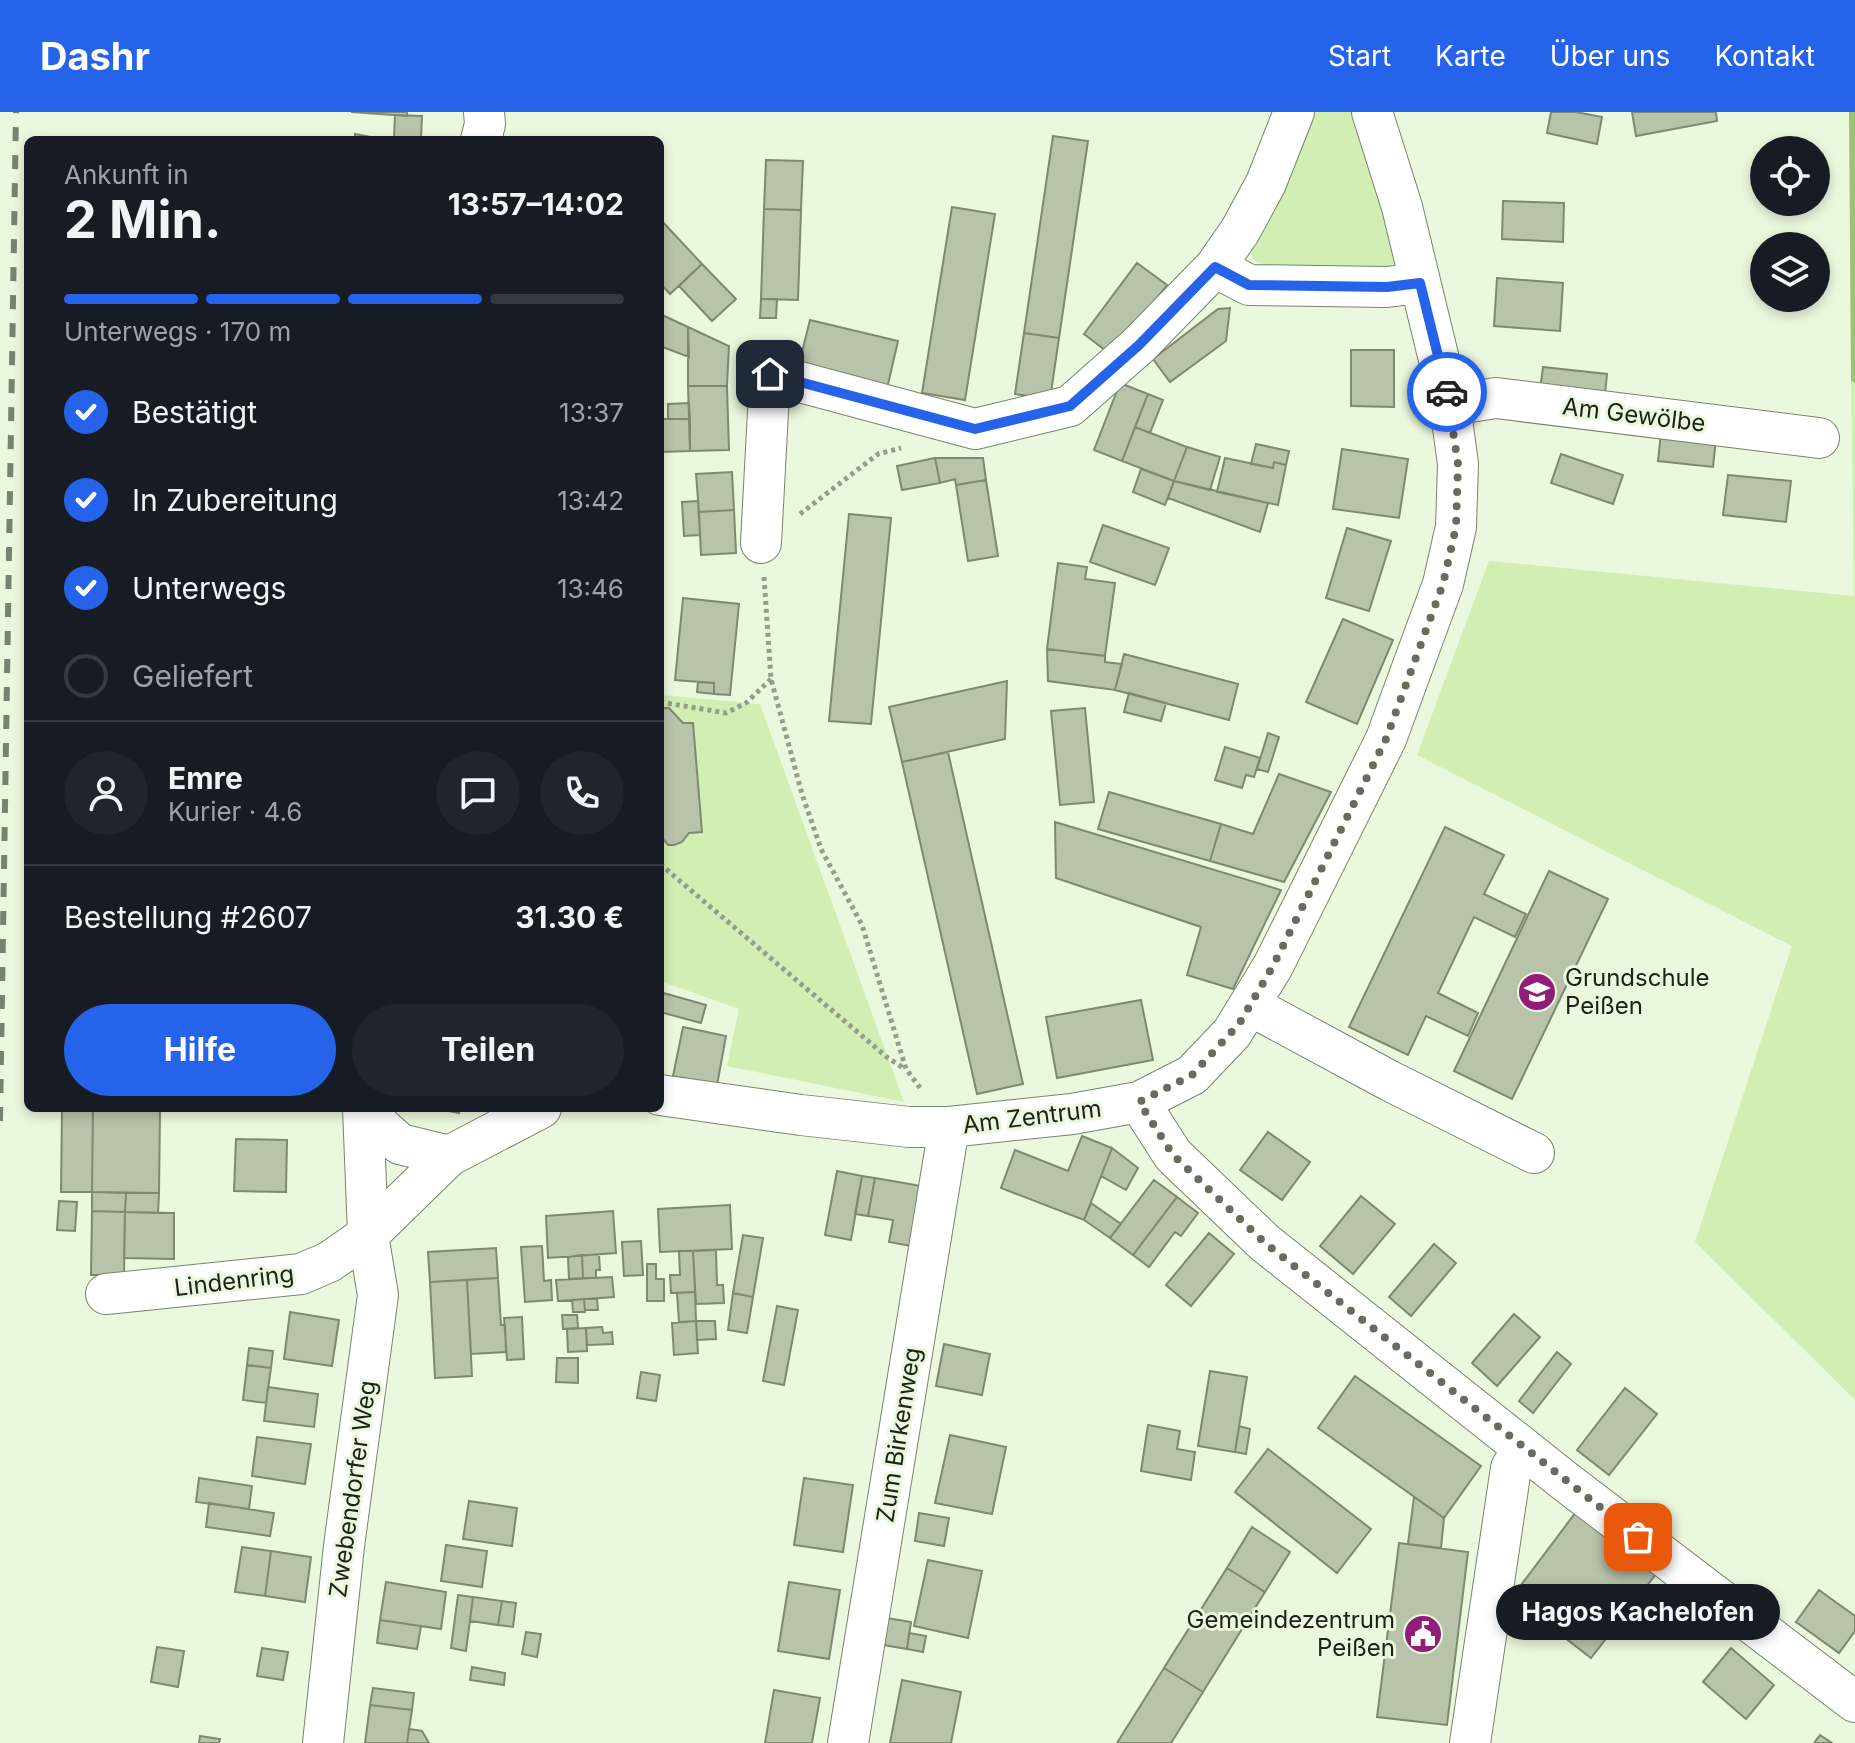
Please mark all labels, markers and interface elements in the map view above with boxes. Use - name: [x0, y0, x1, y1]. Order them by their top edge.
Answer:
- text: Dashr: [40, 33, 150, 79]
- text: Start: [1328, 39, 1391, 73]
- text: Karte: [1435, 39, 1506, 73]
- text: Über uns: [1550, 39, 1670, 73]
- text: Kontakt: [1714, 39, 1815, 73]
- map controls: [1750, 136, 1830, 312]
- button: locate: [1750, 136, 1830, 216]
- text: Ankunft in: [64, 159, 189, 190]
- text: 13:57–14:02: [448, 186, 624, 222]
- text: 2 Min.: [64, 188, 221, 251]
- button: layers: [1750, 232, 1830, 312]
- text: Unterwegs · 170 m: [64, 316, 291, 347]
- pin: [736, 340, 804, 408]
- icon: home: [748, 352, 792, 396]
- courier: [1407, 352, 1487, 432]
- icon: car: [1425, 370, 1469, 414]
- icon: check: [64, 390, 108, 434]
- street label: Am Gewölbe: [1561, 391, 1707, 438]
- text: Bestätigt: [132, 394, 257, 430]
- text: 13:37: [559, 397, 624, 428]
- icon: check: [64, 478, 108, 522]
- text: In Zubereitung: [132, 482, 338, 518]
- text: 13:42: [557, 485, 624, 516]
- icon: check: [64, 566, 108, 610]
- text: Unterwegs: [132, 570, 286, 606]
- text: 13:46: [557, 573, 624, 604]
- text: Geliefert: [132, 658, 253, 694]
- button: person: [64, 751, 148, 835]
- button: chat: [436, 751, 520, 835]
- button: phone: [540, 751, 624, 835]
- text: Emre: [168, 760, 243, 796]
- text: Kurier · 4.6: [168, 796, 302, 827]
- text: Bestellung #2607: [64, 899, 312, 935]
- text: 31.30 €: [515, 899, 624, 935]
- place label: Grundschule Peißen: [1565, 963, 1710, 1020]
- school or university icon: Grundschule Peißen: [1516, 971, 1558, 1013]
- button: Hilfe: [64, 1004, 336, 1096]
- button: Teilen: [352, 1004, 624, 1096]
- street label: Am Zentrum: [961, 1094, 1103, 1139]
- street label: Lindenring: [172, 1259, 296, 1302]
- street label: Zum Birkenweg: [870, 1345, 927, 1524]
- street label: Zwebendorfer Weg: [323, 1379, 382, 1599]
- pin: [1604, 1503, 1672, 1571]
- icon: bag: [1616, 1515, 1660, 1559]
- callout: Hagos Kachelofen: [1496, 1585, 1780, 1641]
- text: Hagos Kachelofen: [1522, 1596, 1754, 1627]
- place label: Gemeindezentrum Peißen: [1187, 1605, 1395, 1662]
- public building icon: Gemeindezentrum Peißen: [1402, 1613, 1444, 1655]

